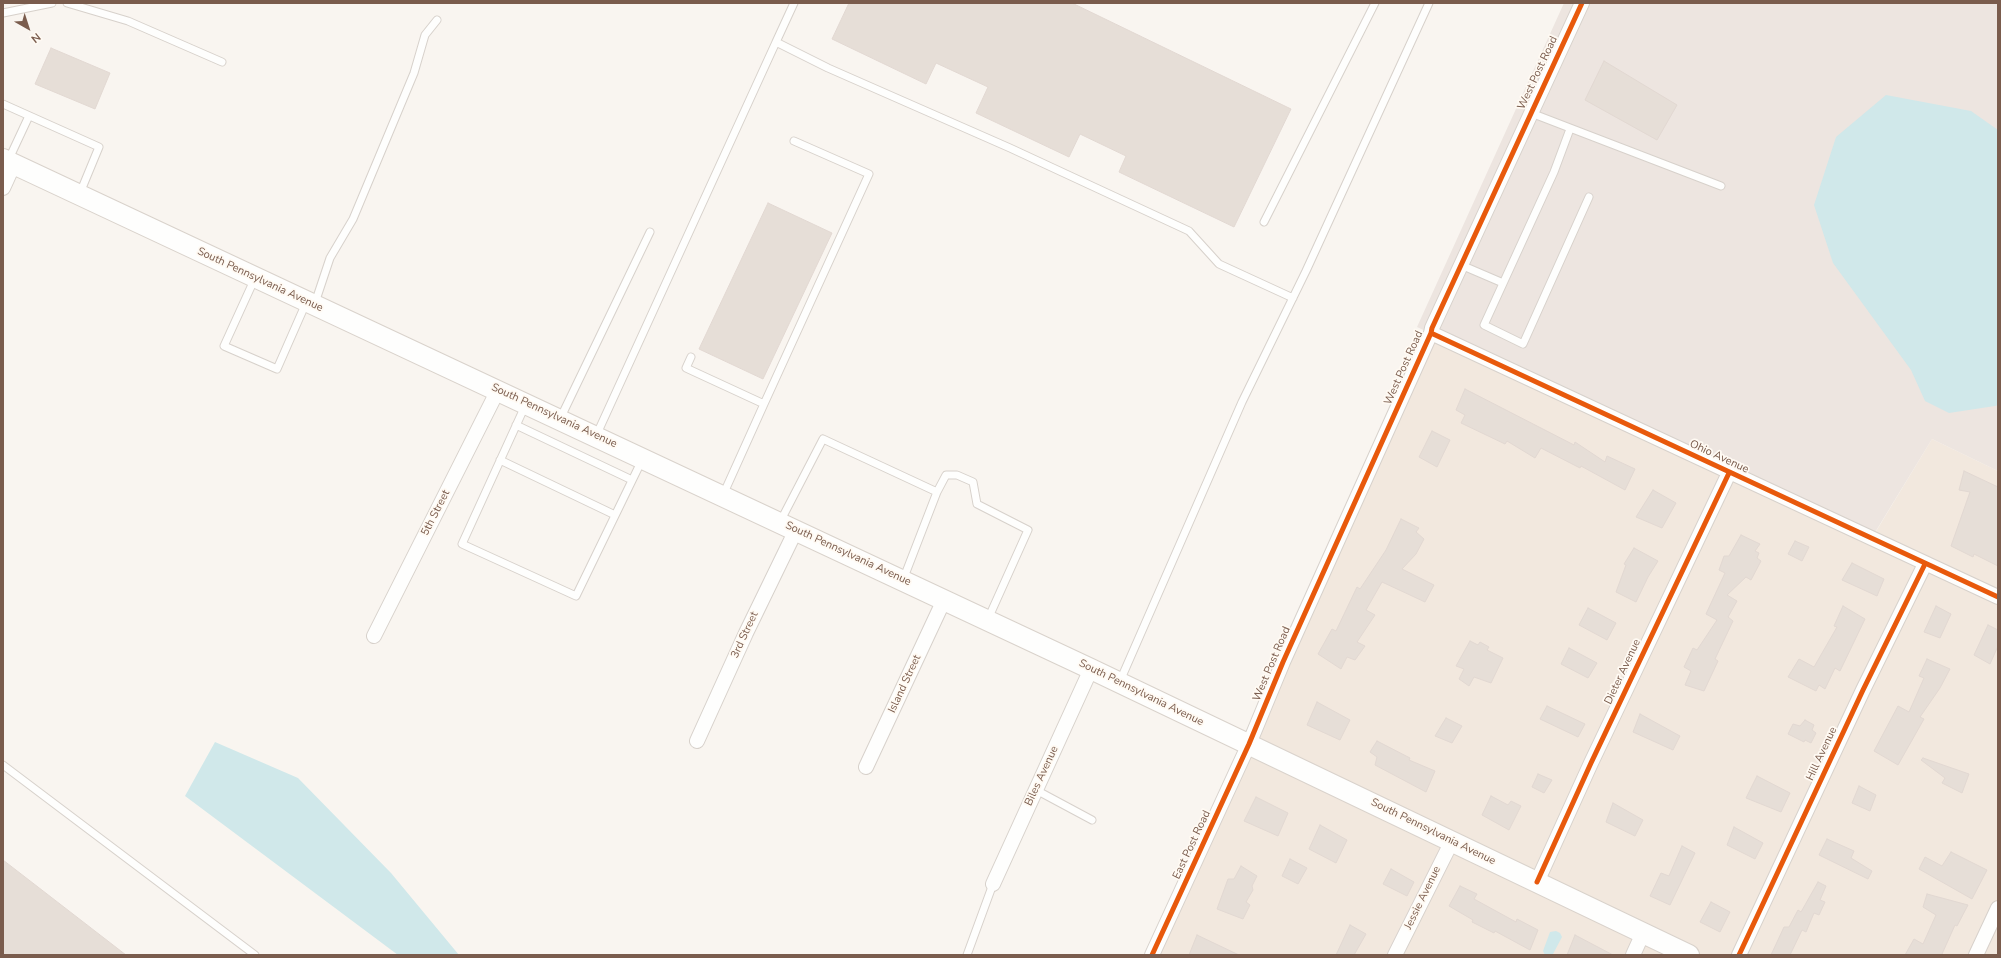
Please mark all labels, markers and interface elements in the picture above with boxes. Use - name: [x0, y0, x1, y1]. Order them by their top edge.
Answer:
- north arrow: [8, 8, 48, 48]
- text: N: [28, 29, 44, 46]
- street label: West Post Road: [1515, 34, 1561, 112]
- street label: South Pennsylvania Avenue: [195, 245, 325, 315]
- street label: West Post Road: [1382, 329, 1426, 407]
- street label: South Pennsylvania Avenue: [489, 381, 619, 451]
- street label: Ohio Avenue: [1687, 438, 1751, 476]
- street label: 5th Street: [419, 488, 453, 538]
- street label: South Pennsylvania Avenue: [783, 519, 913, 589]
- street label: 3rd Street: [729, 610, 761, 660]
- street label: West Post Road: [1250, 625, 1294, 703]
- street label: Dieter Avenue: [1602, 637, 1644, 707]
- street label: Island Street: [886, 653, 924, 715]
- street label: South Pennsylvania Avenue: [1076, 657, 1206, 729]
- street label: Hill Avenue: [1804, 725, 1840, 783]
- street label: Biles Avenue: [1022, 744, 1062, 808]
- street label: South Pennsylvania Avenue: [1368, 796, 1498, 868]
- street label: East Post Road: [1170, 808, 1214, 882]
- street label: Jessie Avenue: [1402, 864, 1444, 932]

